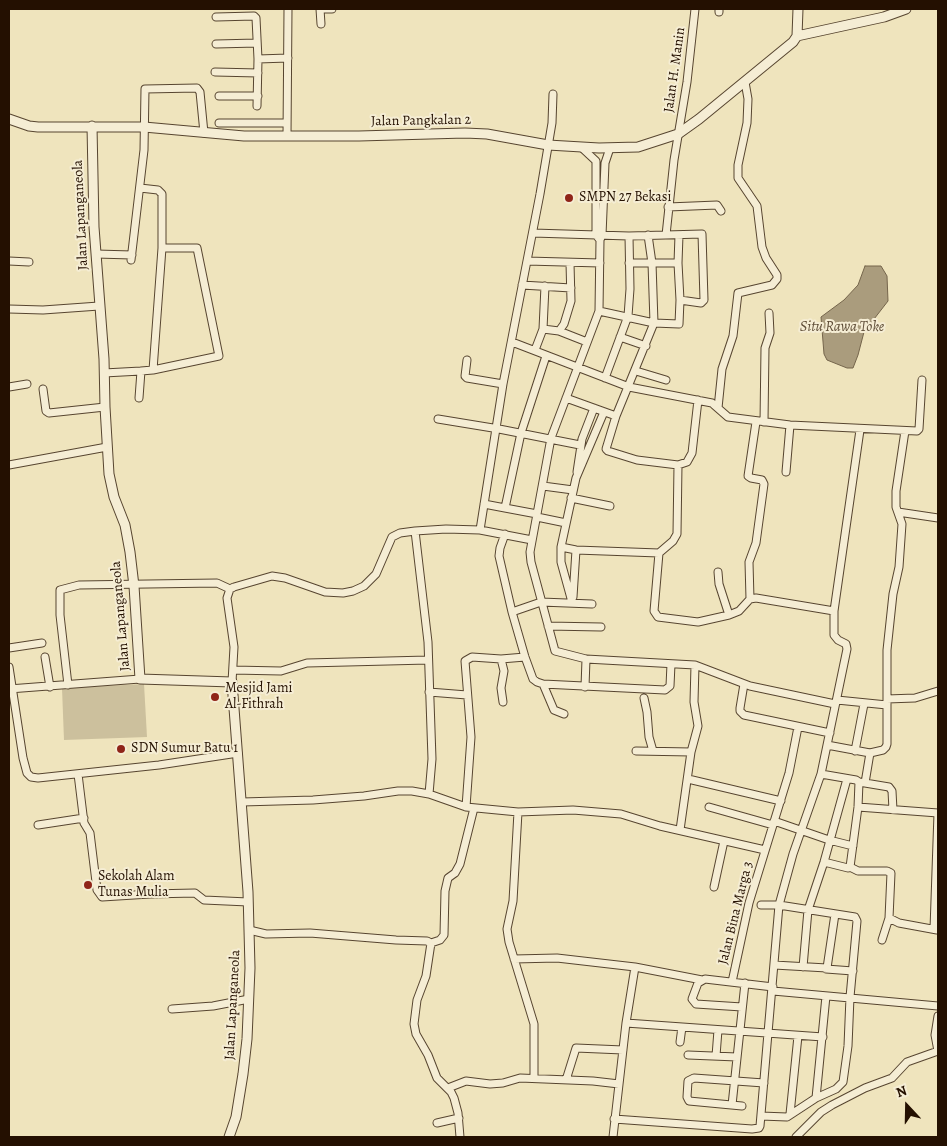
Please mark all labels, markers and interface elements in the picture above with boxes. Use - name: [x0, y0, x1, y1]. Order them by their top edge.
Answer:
- street label: Jalan H. Manin: [661, 26, 689, 114]
- street label: Jalan Pangkalan 2: [371, 112, 471, 130]
- street label: Jalan Lapanganeola: [70, 159, 92, 271]
- place label: SMPN 27 Bekasi: [579, 190, 671, 206]
- marker: SMPN 27 Bekasi: [563, 192, 575, 204]
- water label: Situ Rawa Toke: [800, 318, 884, 336]
- street label: Jalan Lapanganeola: [108, 560, 134, 672]
- place label: Mesjid Jami Al-Fithrah: [225, 681, 292, 714]
- marker: Mesjid Jami Al-Fithrah: [209, 691, 221, 703]
- place label: SDN Sumur Batu 1: [131, 741, 238, 757]
- marker: SDN Sumur Batu 1: [115, 743, 127, 755]
- street label: Jalan Bina Marga 3: [715, 860, 757, 966]
- place label: Sekolah Alam Tunas Mulia: [98, 869, 175, 902]
- marker: Sekolah Alam Tunas Mulia: [82, 879, 94, 891]
- street label: Jalan Lapanganeola: [222, 949, 244, 1061]
- north arrow: [882, 1081, 932, 1131]
- text: N: [893, 1081, 910, 1102]

